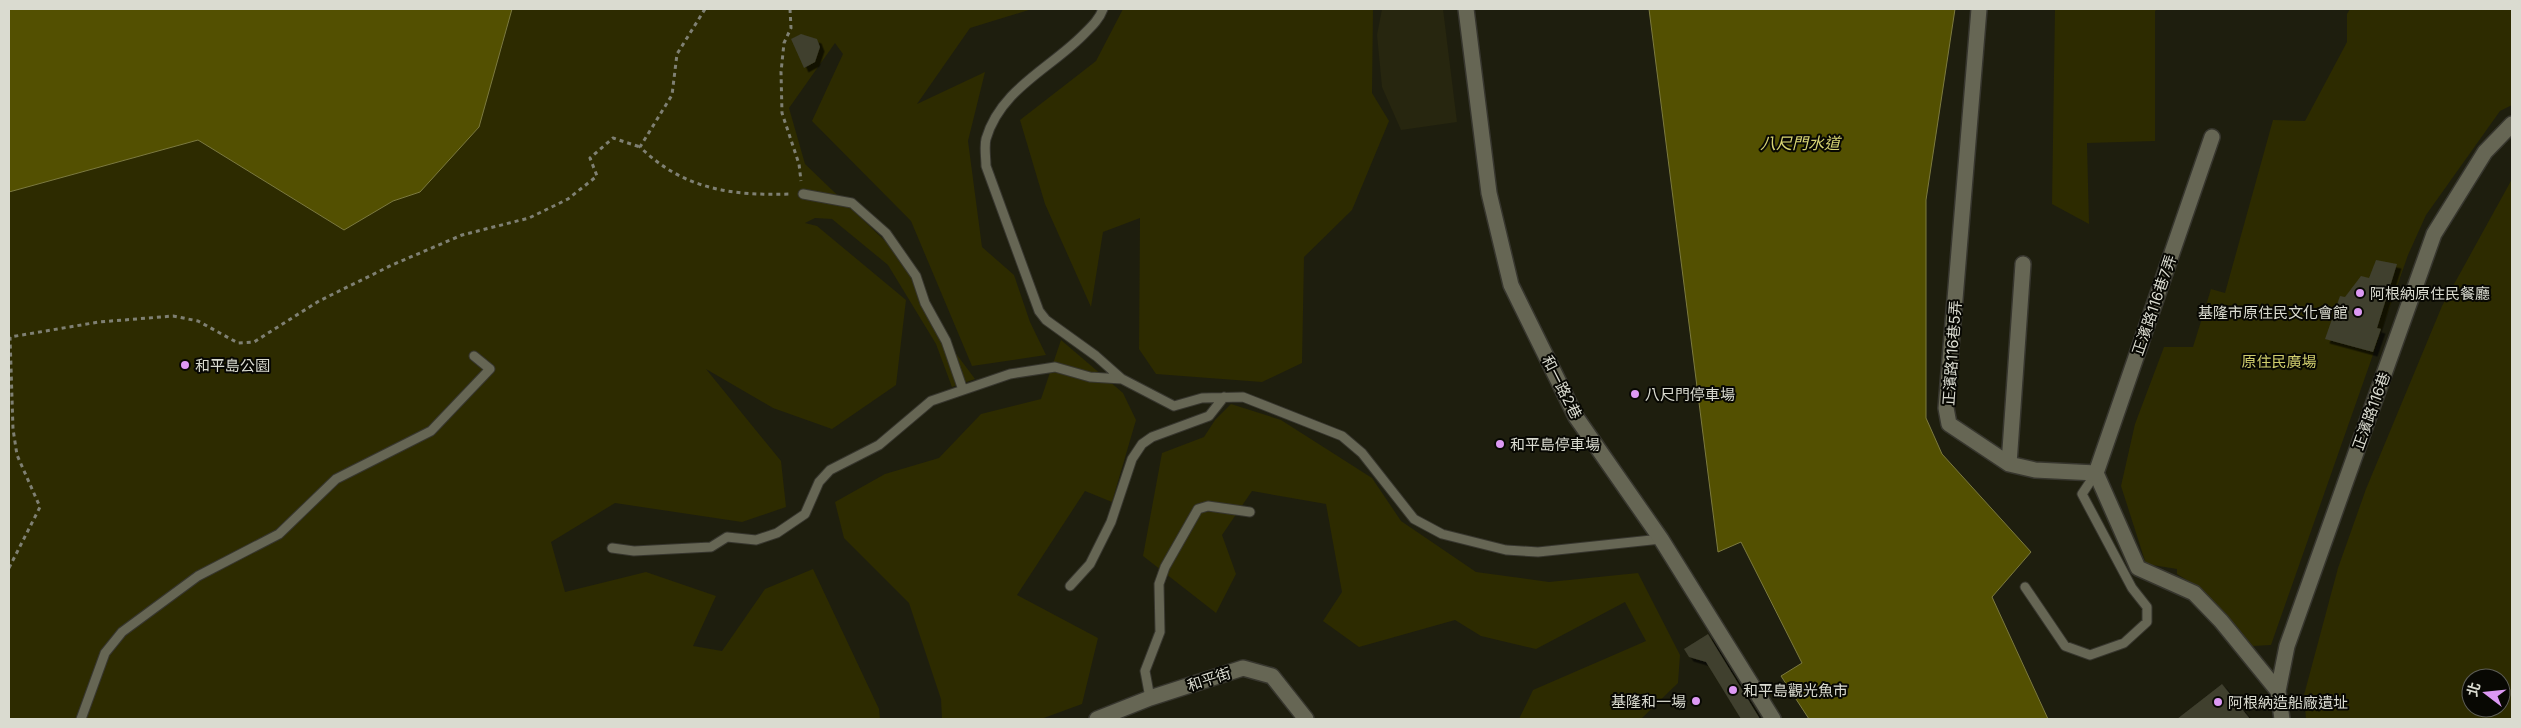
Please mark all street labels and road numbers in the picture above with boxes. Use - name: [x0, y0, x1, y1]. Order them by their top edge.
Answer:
- street label: 正濱路116巷7弄: [2128, 252, 2180, 358]
- street label: 正濱路116巷5弄: [1939, 300, 1965, 406]
- street label: 和一路2巷: [1538, 352, 1586, 422]
- street label: 正濱路116巷: [2348, 369, 2394, 453]
- street label: 和平街: [1185, 663, 1233, 695]

